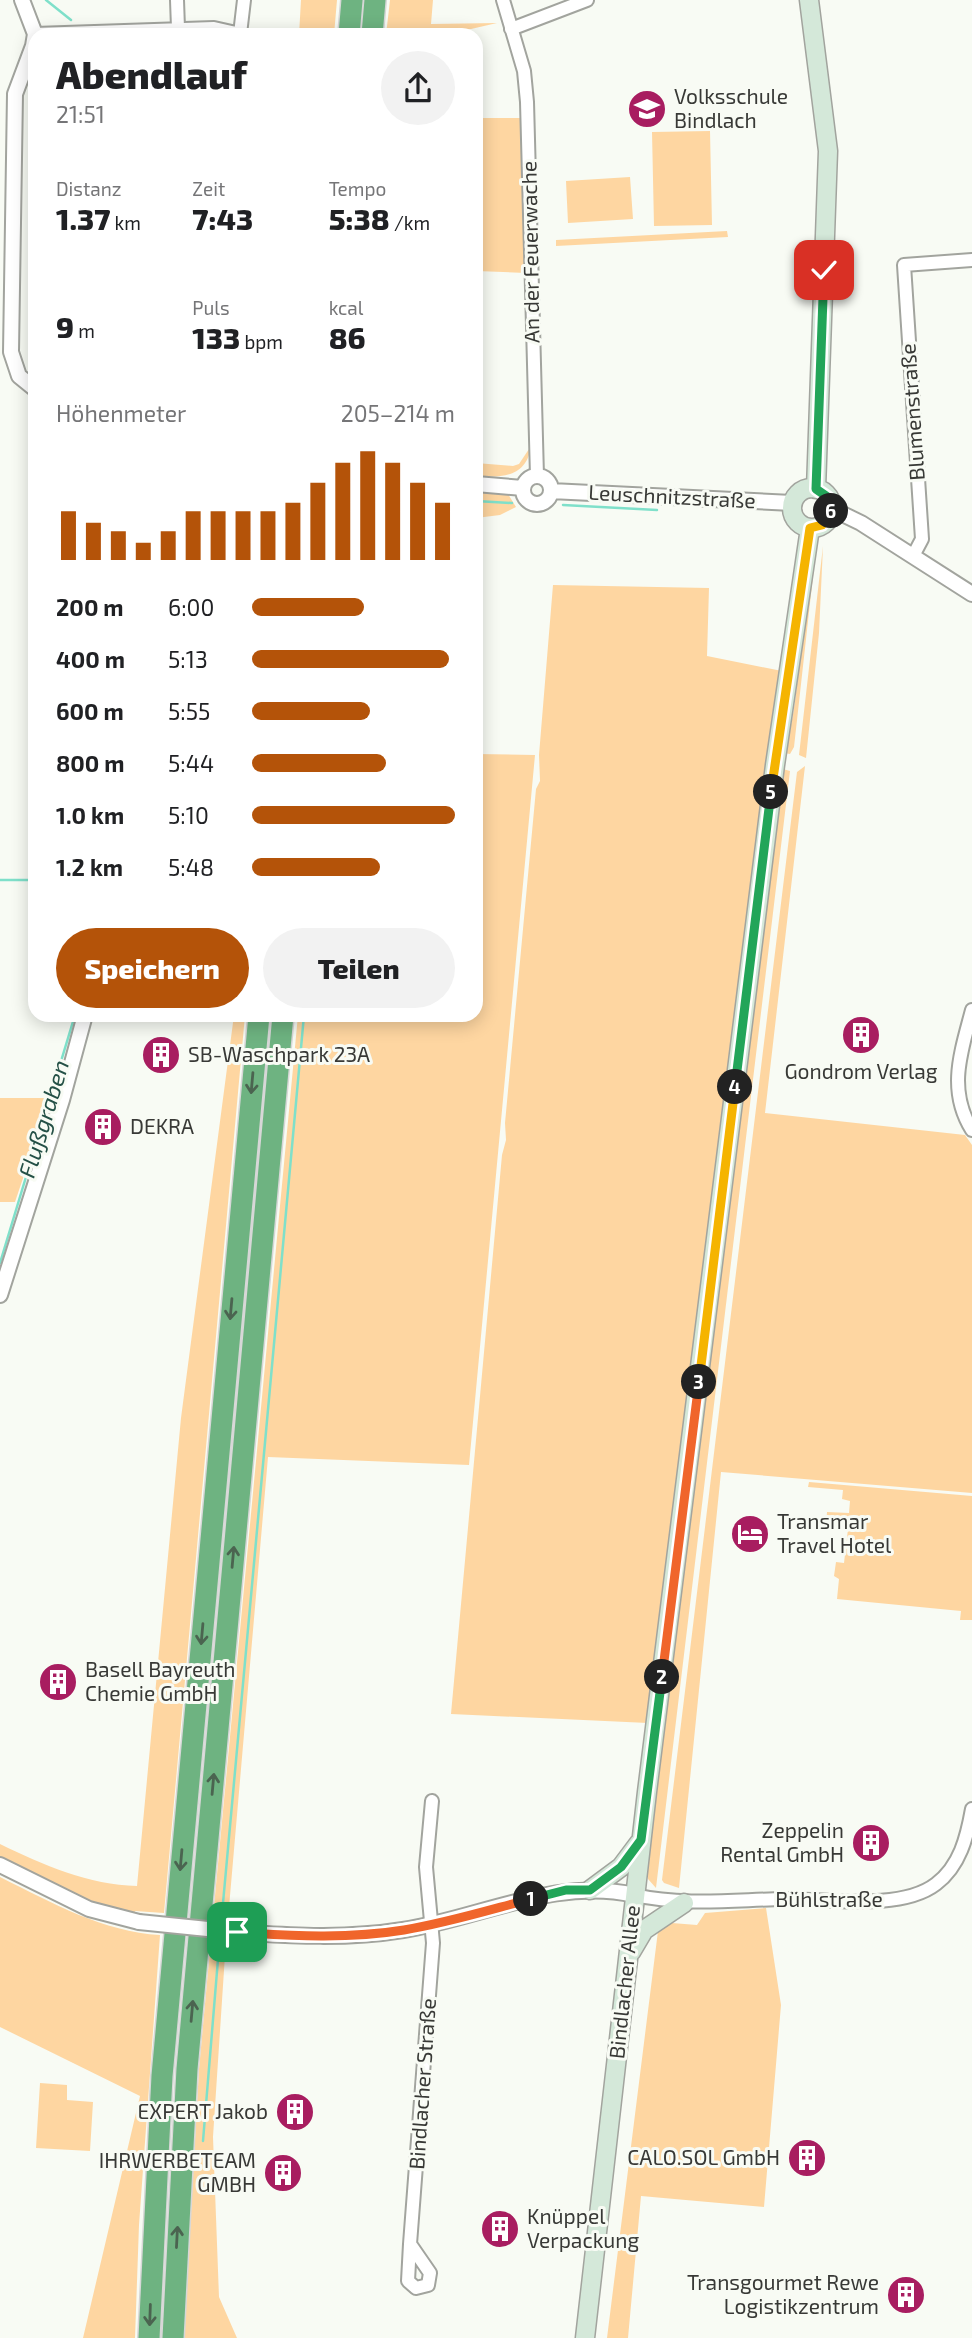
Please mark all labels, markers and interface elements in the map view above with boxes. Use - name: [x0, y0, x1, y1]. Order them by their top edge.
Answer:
- text: Abendlauf: [56, 51, 247, 97]
- button: share: [381, 51, 455, 125]
- place label: Volksschule Bindlach: [674, 83, 788, 132]
- school or university icon: Volksschule Bindlach: [626, 88, 668, 130]
- text: 21:51: [56, 100, 105, 128]
- street label: An der Feuerwache: [515, 161, 544, 343]
- text: Distanz: [56, 177, 121, 200]
- text: Zeit: [192, 177, 225, 200]
- text: Tempo: [329, 177, 386, 200]
- text: 1.37: [56, 200, 110, 236]
- text: 7:43: [192, 200, 253, 236]
- text: 5:38: [329, 200, 390, 236]
- text: km: [110, 211, 141, 234]
- text: /km: [390, 211, 430, 234]
- pin: [794, 240, 854, 300]
- icon: check: [805, 251, 843, 289]
- text: Puls: [192, 296, 230, 319]
- text: kcal: [329, 296, 363, 319]
- text: 9: [56, 308, 74, 344]
- text: m: [74, 319, 95, 342]
- text: 133: [192, 319, 240, 355]
- text: 86: [329, 319, 366, 355]
- text: bpm: [240, 330, 283, 353]
- street label: Blumenstraße: [894, 343, 929, 481]
- text: Höhenmeter: [56, 399, 186, 427]
- text: 205–214 m: [341, 399, 455, 427]
- street label: Leuschnitzstraße: [588, 479, 756, 512]
- pin: 6: [814, 494, 848, 528]
- text: 6: [825, 499, 836, 522]
- text: 200 m: [56, 593, 124, 621]
- text: 6:00: [168, 593, 214, 621]
- text: 400 m: [56, 645, 125, 673]
- text: 5:13: [168, 645, 208, 673]
- text: 600 m: [56, 697, 124, 725]
- text: 5:55: [168, 697, 210, 725]
- text: 800 m: [56, 749, 125, 777]
- text: 5:44: [168, 749, 214, 777]
- pin: 5: [754, 774, 788, 810]
- text: 5: [765, 780, 776, 803]
- text: 1.0 km: [56, 801, 124, 829]
- text: 5:10: [168, 801, 209, 829]
- text: 1.2 km: [56, 853, 123, 881]
- text: 5:48: [168, 853, 214, 881]
- button: Speichern: [56, 928, 249, 1008]
- button: Teilen: [263, 928, 455, 1008]
- building icon: Gondrom Verlag: [840, 1014, 882, 1056]
- building icon: SB-Waschpark 23A: [140, 1034, 182, 1076]
- place label: SB-Waschpark 23A: [188, 1041, 370, 1066]
- water label: Flußgraben: [12, 1056, 74, 1181]
- place label: Gondrom Verlag: [784, 1058, 938, 1083]
- pin: 4: [718, 1070, 752, 1104]
- one-way arrow: [246, 1071, 259, 1094]
- text: 4: [728, 1075, 741, 1098]
- building icon: DEKRA: [82, 1106, 124, 1148]
- place label: DEKRA: [130, 1113, 194, 1138]
- one-way arrow: [224, 1298, 237, 1320]
- pin: 3: [682, 1364, 716, 1400]
- text: 3: [693, 1370, 704, 1393]
- place label: Transmar Travel Hotel: [777, 1508, 892, 1557]
- hotel icon: Transmar Travel Hotel: [729, 1513, 771, 1555]
- one-way arrow: [227, 1547, 240, 1569]
- one-way arrow: [195, 1622, 208, 1644]
- place label: Basell Bayreuth Chemie GmbH: [85, 1656, 235, 1705]
- pin: 2: [644, 1660, 680, 1694]
- building icon: Basell Bayreuth Chemie GmbH: [37, 1661, 79, 1703]
- text: 2: [656, 1665, 667, 1688]
- one-way arrow: [206, 1773, 219, 1796]
- place label: Zeppelin Rental GmbH: [720, 1817, 844, 1866]
- building icon: Zeppelin Rental GmbH: [850, 1822, 892, 1864]
- one-way arrow: [174, 1848, 187, 1871]
- pin: 1: [514, 1882, 548, 1916]
- street label: Bühlstraße: [775, 1886, 883, 1911]
- text: 1: [526, 1887, 535, 1910]
- pin: [207, 1902, 267, 1962]
- street label: Bindlacher Allee: [603, 1904, 644, 2060]
- icon: arrive: [218, 1913, 256, 1951]
- street label: Bindlacher Straße: [403, 1997, 440, 2170]
- one-way arrow: [186, 2000, 199, 2022]
- building icon: EXPERT Jakob: [274, 2091, 316, 2133]
- place label: EXPERT Jakob: [138, 2098, 268, 2123]
- building icon: CALO.SOL GmbH: [786, 2137, 828, 2179]
- place label: CALO.SOL GmbH: [627, 2144, 780, 2169]
- place label: IHRWERBETEAM GMBH: [99, 2147, 256, 2196]
- building icon: IHRWERBETEAM GMBH: [262, 2152, 304, 2194]
- place label: Knüppel Verpackung: [527, 2203, 640, 2252]
- building icon: Knüppel Verpackung: [479, 2208, 521, 2250]
- one-way arrow: [170, 2226, 183, 2249]
- place label: Transgourmet Rewe Logistikzentrum: [687, 2269, 879, 2318]
- building icon: Transgourmet Rewe Logistikzentrum: [885, 2274, 927, 2316]
- one-way arrow: [143, 2303, 156, 2326]

